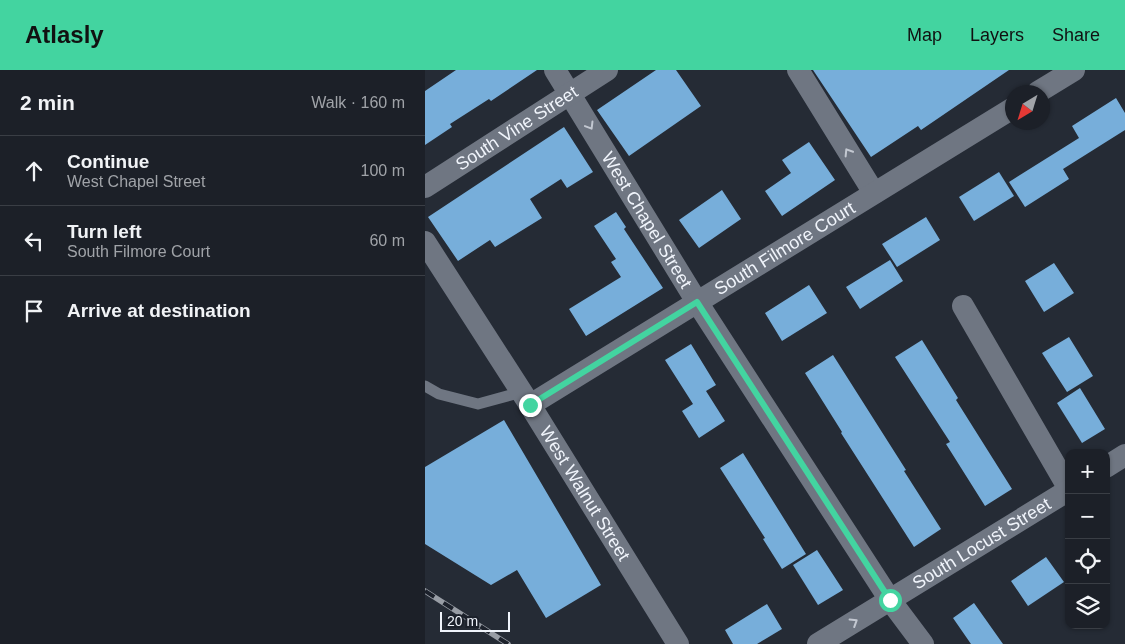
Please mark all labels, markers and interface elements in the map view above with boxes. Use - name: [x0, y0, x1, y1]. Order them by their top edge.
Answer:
- text: Atlasly: [25, 21, 104, 48]
- text: Map: [907, 25, 942, 45]
- text: Layers: [970, 25, 1024, 45]
- text: Share: [1052, 25, 1100, 45]
- street label: South Vine Street: [452, 82, 581, 175]
- north arrow: [1005, 85, 1050, 130]
- text: 2 min: [20, 91, 75, 114]
- text: Walk · 160 m: [311, 94, 405, 111]
- one-way arrow: [583, 121, 593, 130]
- street label: West Chapel Street: [598, 148, 696, 292]
- one-way arrow: [845, 148, 855, 157]
- text: Continue: [67, 151, 149, 172]
- icon: ahead: [20, 157, 48, 185]
- text: 100 m: [361, 162, 405, 179]
- text: West Chapel Street: [67, 173, 205, 190]
- street label: South Filmore Court: [711, 198, 859, 299]
- text: Turn left: [67, 221, 142, 242]
- icon: left: [20, 227, 48, 255]
- text: 60 m: [369, 232, 405, 249]
- text: South Filmore Court: [67, 243, 210, 260]
- icon: arrive: [20, 297, 48, 325]
- text: Arrive at destination: [67, 300, 251, 321]
- route end: [519, 394, 542, 417]
- street label: West Walnut Street: [536, 423, 634, 564]
- map controls: [1065, 449, 1110, 629]
- button: +: [1065, 449, 1110, 494]
- street label: South Locust Street: [909, 494, 1054, 593]
- button: −: [1065, 494, 1110, 539]
- button: locate: [1065, 539, 1110, 584]
- button: layers: [1065, 584, 1110, 629]
- route start: [879, 589, 902, 612]
- scale bar: [440, 609, 510, 632]
- text: 20 m: [447, 613, 478, 629]
- one-way arrow: [848, 619, 857, 628]

